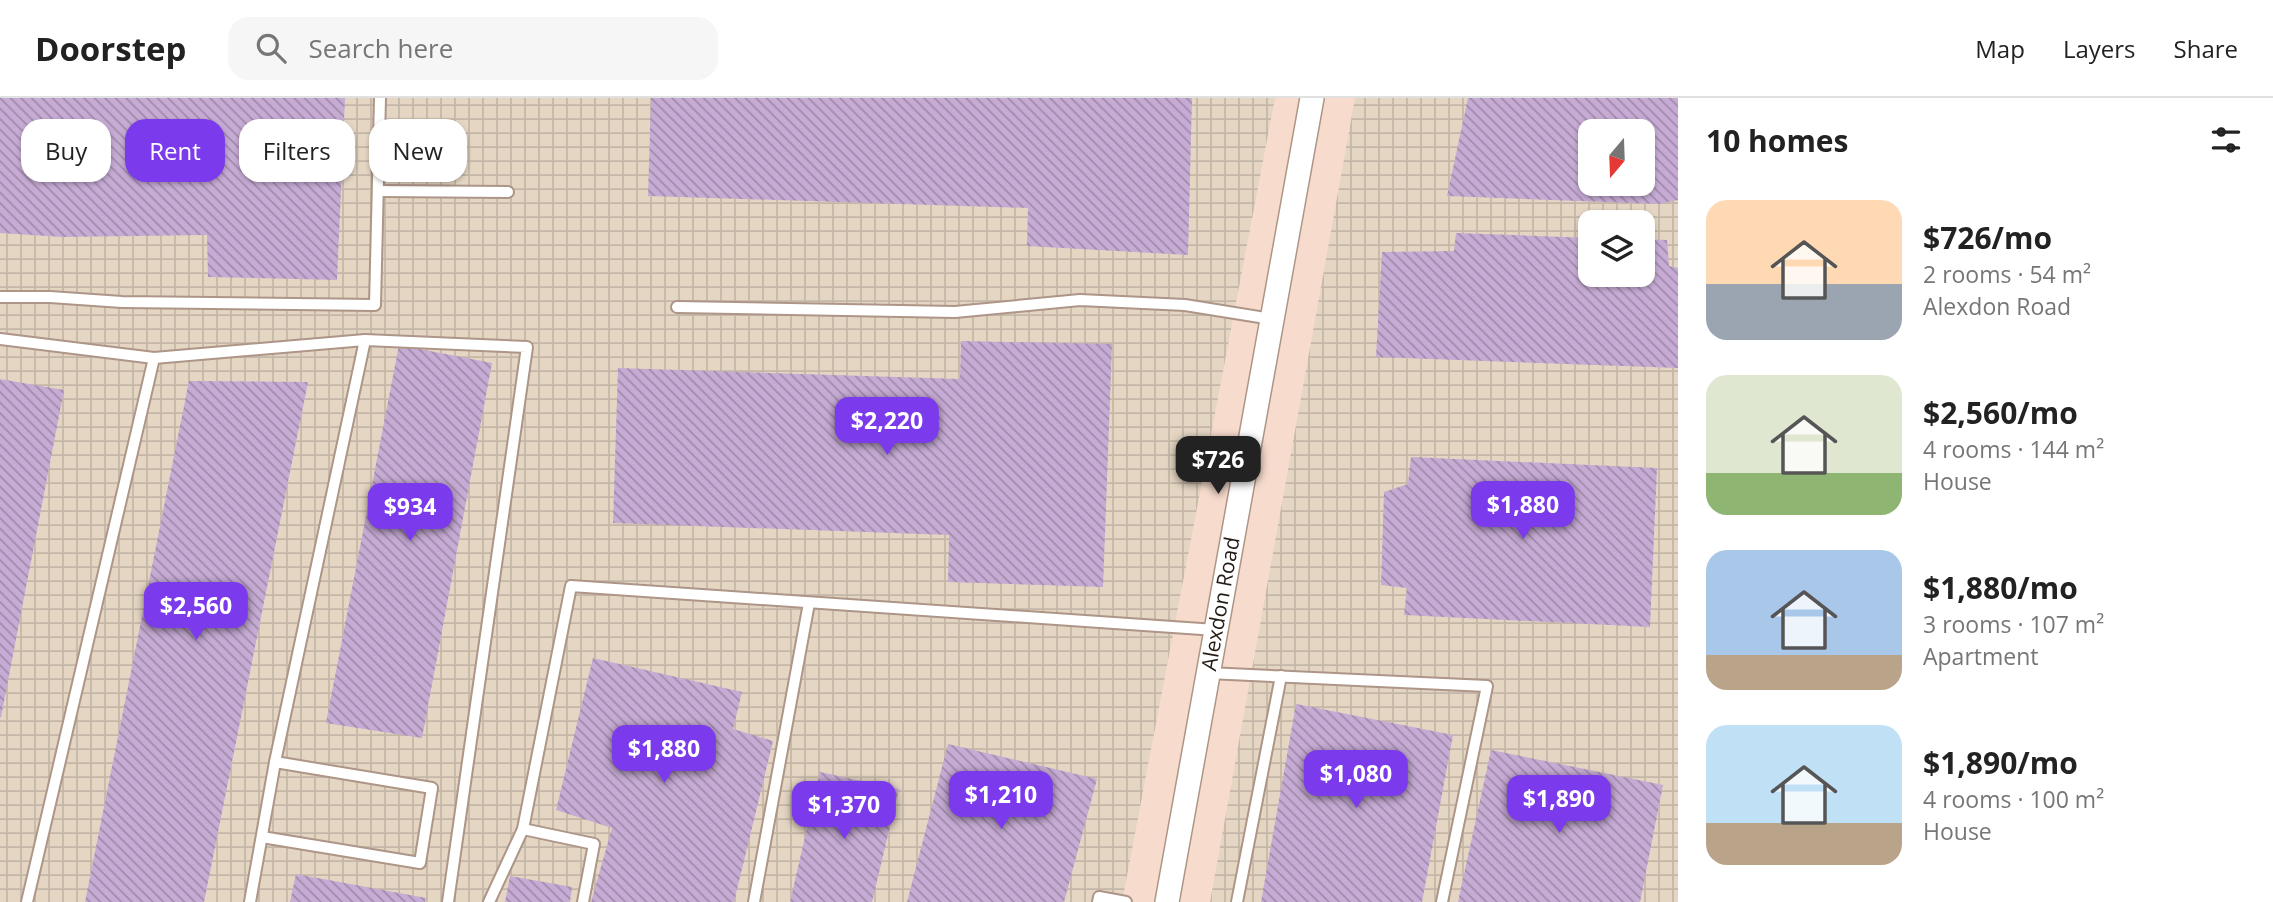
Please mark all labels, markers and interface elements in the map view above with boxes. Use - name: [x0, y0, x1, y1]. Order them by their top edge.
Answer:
- search box: [228, 17, 718, 80]
- text: Doorstep: [35, 26, 186, 71]
- icon: search: [252, 29, 290, 67]
- text: Search here: [308, 30, 453, 66]
- text: Map: [1975, 32, 2025, 65]
- text: Layers: [2063, 32, 2136, 65]
- text: Share: [2174, 32, 2238, 65]
- chip: Buy: [21, 119, 111, 182]
- chip: Rent: [125, 119, 225, 182]
- chip: Filters: [239, 119, 355, 182]
- chip: New: [369, 119, 467, 182]
- north arrow: [1578, 119, 1656, 196]
- map controls: [1578, 119, 1655, 287]
- text: 10 homes: [1706, 120, 1849, 161]
- icon: filters: [2207, 121, 2245, 159]
- button: layers: [1578, 210, 1655, 287]
- text: $726/mo: [1923, 217, 2052, 258]
- icon: home: [1762, 228, 1846, 312]
- text: 2 rooms · 54 m²: [1923, 258, 2091, 290]
- text: Alexdon Road: [1923, 290, 2071, 322]
- text: $2,560/mo: [1923, 392, 2078, 433]
- pin: $2,220: [830, 398, 944, 457]
- icon: home: [1762, 403, 1846, 487]
- text: $2,220: [851, 404, 923, 436]
- text: 4 rooms · 144 m²: [1923, 433, 2104, 465]
- pin: $726: [1177, 436, 1259, 496]
- text: $726: [1192, 443, 1244, 475]
- text: House: [1923, 465, 1992, 497]
- pin: $1,880: [1466, 482, 1580, 541]
- pin: $934: [369, 484, 451, 543]
- text: $1,880: [1487, 488, 1559, 520]
- text: $934: [384, 490, 436, 522]
- street label: Alexdon Road: [1194, 535, 1246, 673]
- text: $1,880/mo: [1923, 567, 2078, 608]
- icon: home: [1762, 578, 1846, 662]
- pin: $2,560: [139, 582, 253, 642]
- text: $2,560: [160, 589, 232, 621]
- text: 3 rooms · 107 m²: [1923, 608, 2104, 640]
- text: Apartment: [1923, 640, 2039, 672]
- pin: $1,880: [607, 726, 721, 785]
- text: $1,880: [628, 732, 700, 764]
- text: $1,890/mo: [1923, 742, 2078, 783]
- pin: $1,080: [1299, 750, 1413, 810]
- icon: home: [1762, 753, 1846, 837]
- text: $1,080: [1320, 757, 1392, 789]
- pin: $1,210: [944, 772, 1058, 831]
- pin: $1,890: [1502, 776, 1616, 835]
- text: $1,210: [965, 778, 1037, 810]
- pin: $1,370: [787, 782, 901, 841]
- text: $1,890: [1523, 782, 1595, 814]
- text: 4 rooms · 100 m²: [1923, 783, 2104, 815]
- text: $1,370: [808, 788, 880, 820]
- text: House: [1923, 815, 1992, 847]

